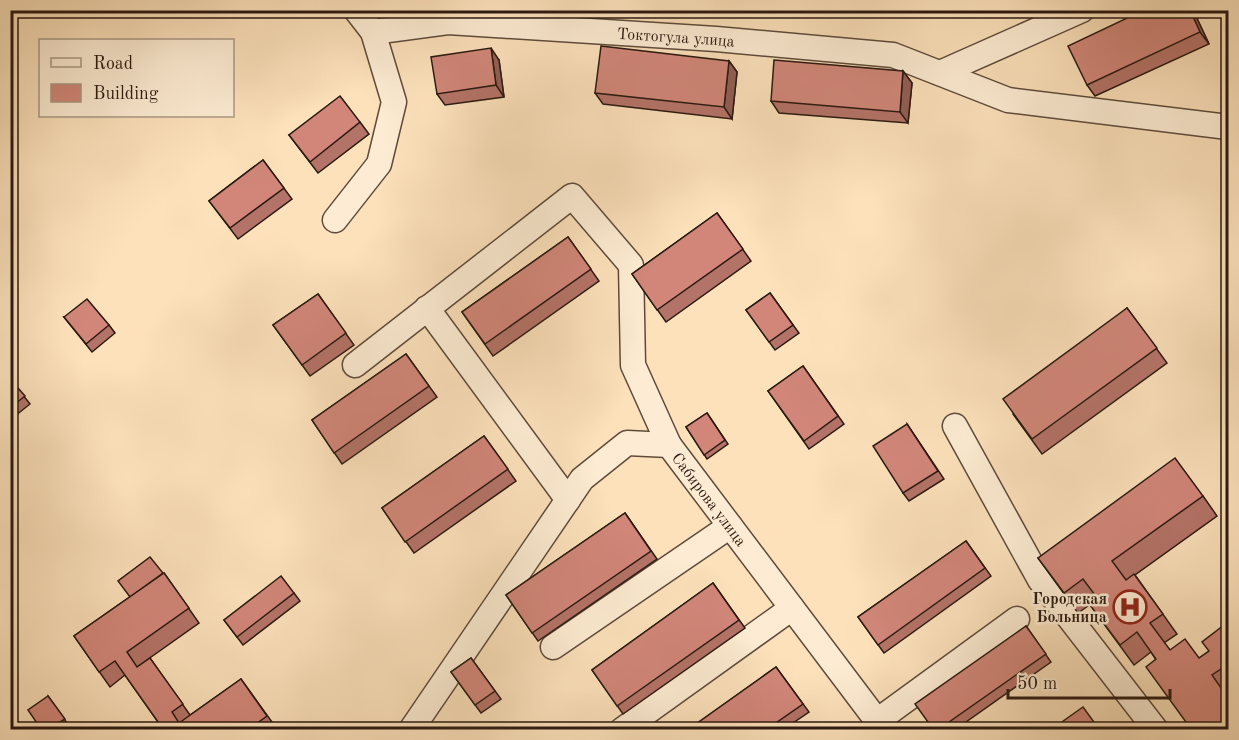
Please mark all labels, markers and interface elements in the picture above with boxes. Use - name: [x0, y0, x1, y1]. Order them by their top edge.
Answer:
- street label: Токтогула улица: [616, 27, 735, 51]
- legend: [39, 39, 234, 117]
- text: Road: [93, 55, 133, 73]
- text: Building: [93, 85, 159, 103]
- street label: Сабирова улица: [668, 450, 748, 550]
- hospital icon: Городская Больница: [1112, 589, 1148, 625]
- place label: Городская Больница: [1032, 592, 1107, 626]
- scale bar: [1008, 662, 1170, 700]
- text: 50 m: [1017, 675, 1057, 693]

